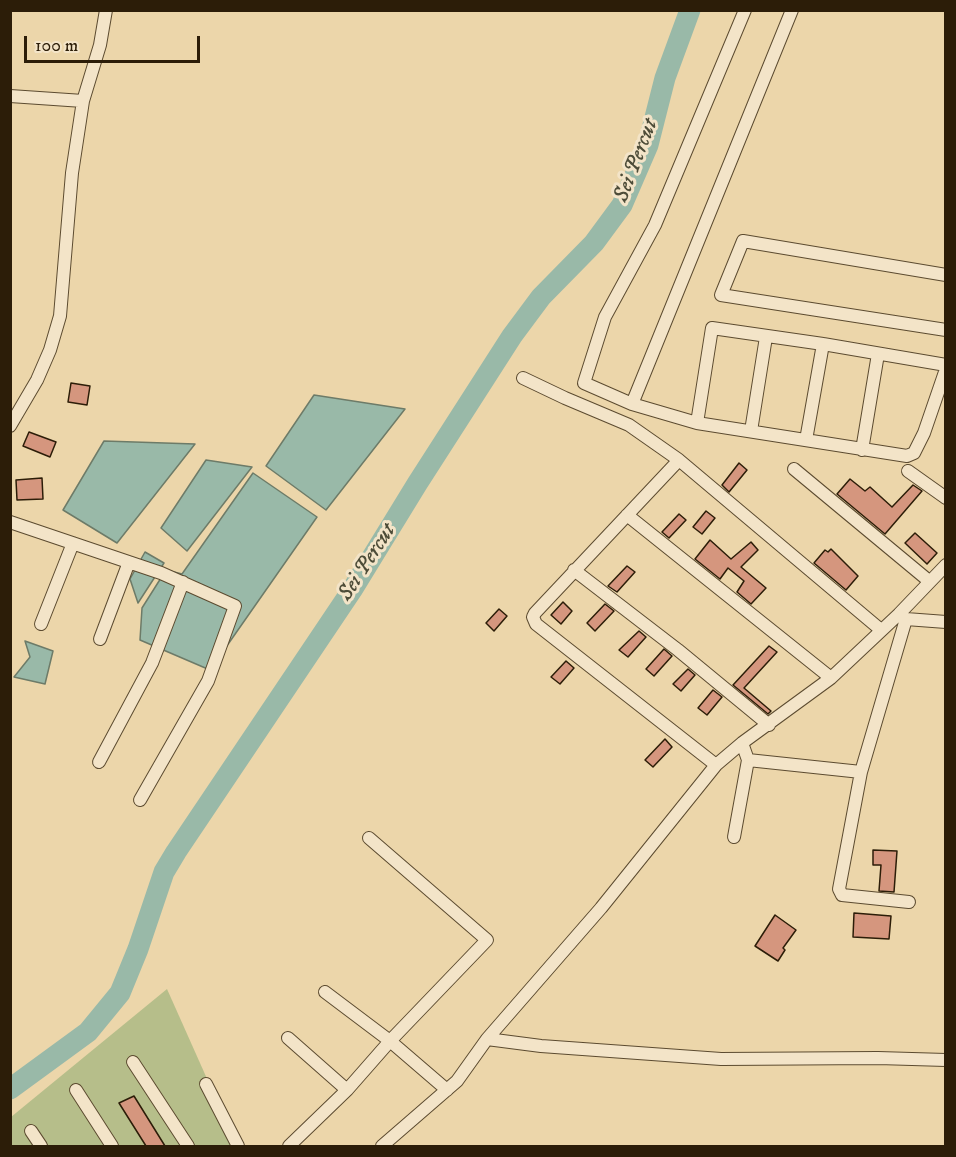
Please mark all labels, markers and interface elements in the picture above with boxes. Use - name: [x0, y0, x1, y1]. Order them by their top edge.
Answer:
- scale bar: [27, 24, 202, 62]
- text: 100 m: [35, 35, 78, 57]
- water label: Sei Percut: [609, 116, 665, 206]
- water label: Sei Percut: [333, 519, 403, 607]

